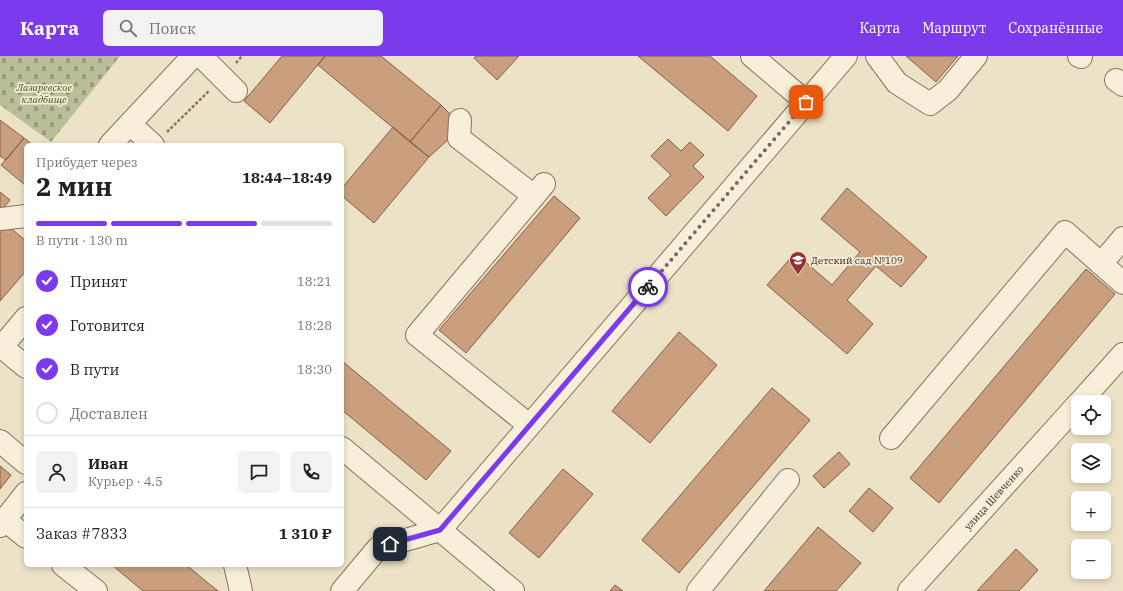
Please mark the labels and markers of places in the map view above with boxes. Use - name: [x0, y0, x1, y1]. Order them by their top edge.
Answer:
- pin: [789, 85, 823, 119]
- school or university icon: Детский сад №109: [788, 250, 808, 275]
- place label: Детский сад №109: [811, 254, 903, 267]
- pin: [373, 527, 407, 561]

